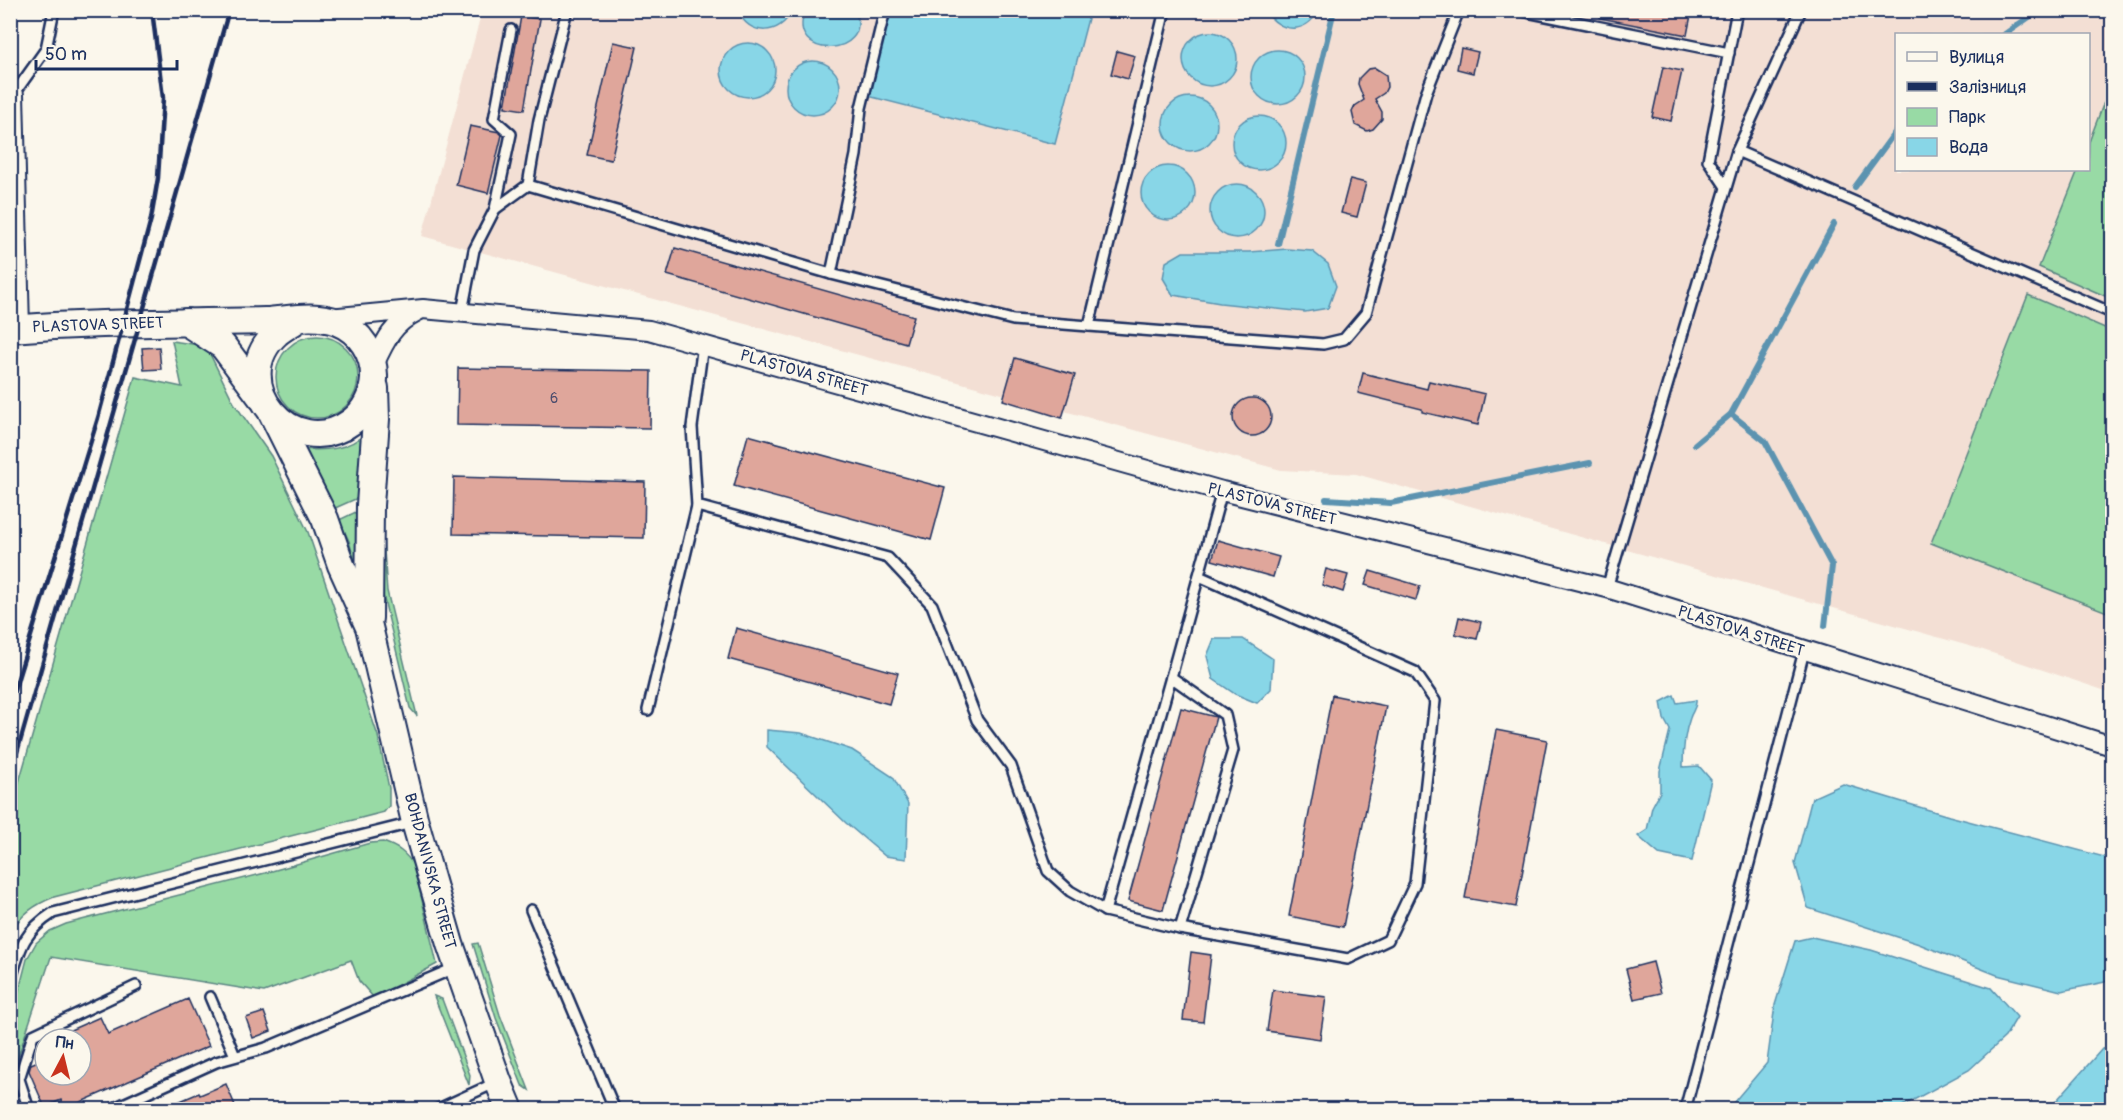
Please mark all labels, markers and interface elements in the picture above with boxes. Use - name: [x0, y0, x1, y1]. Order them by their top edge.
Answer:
- scale bar: [36, 33, 177, 71]
- legend: [1895, 33, 2090, 171]
- text: 50 m: [45, 43, 87, 66]
- text: Вулиця: [1949, 46, 2004, 69]
- text: Залізниця: [1949, 76, 2026, 99]
- text: Парк: [1949, 106, 1986, 129]
- text: Вода: [1949, 136, 1988, 159]
- street label: PLASTOVA STREET: [32, 313, 164, 337]
- street label: PLASTOVA STREET: [738, 345, 870, 401]
- house number: 6: [550, 390, 558, 407]
- street label: PLASTOVA STREET: [1206, 478, 1338, 530]
- street label: PLASTOVA STREET: [1675, 601, 1807, 661]
- street label: BOHDANIVSKA STREET: [400, 791, 460, 951]
- north arrow: [33, 1027, 93, 1087]
- text: Пн: [55, 1032, 75, 1054]

